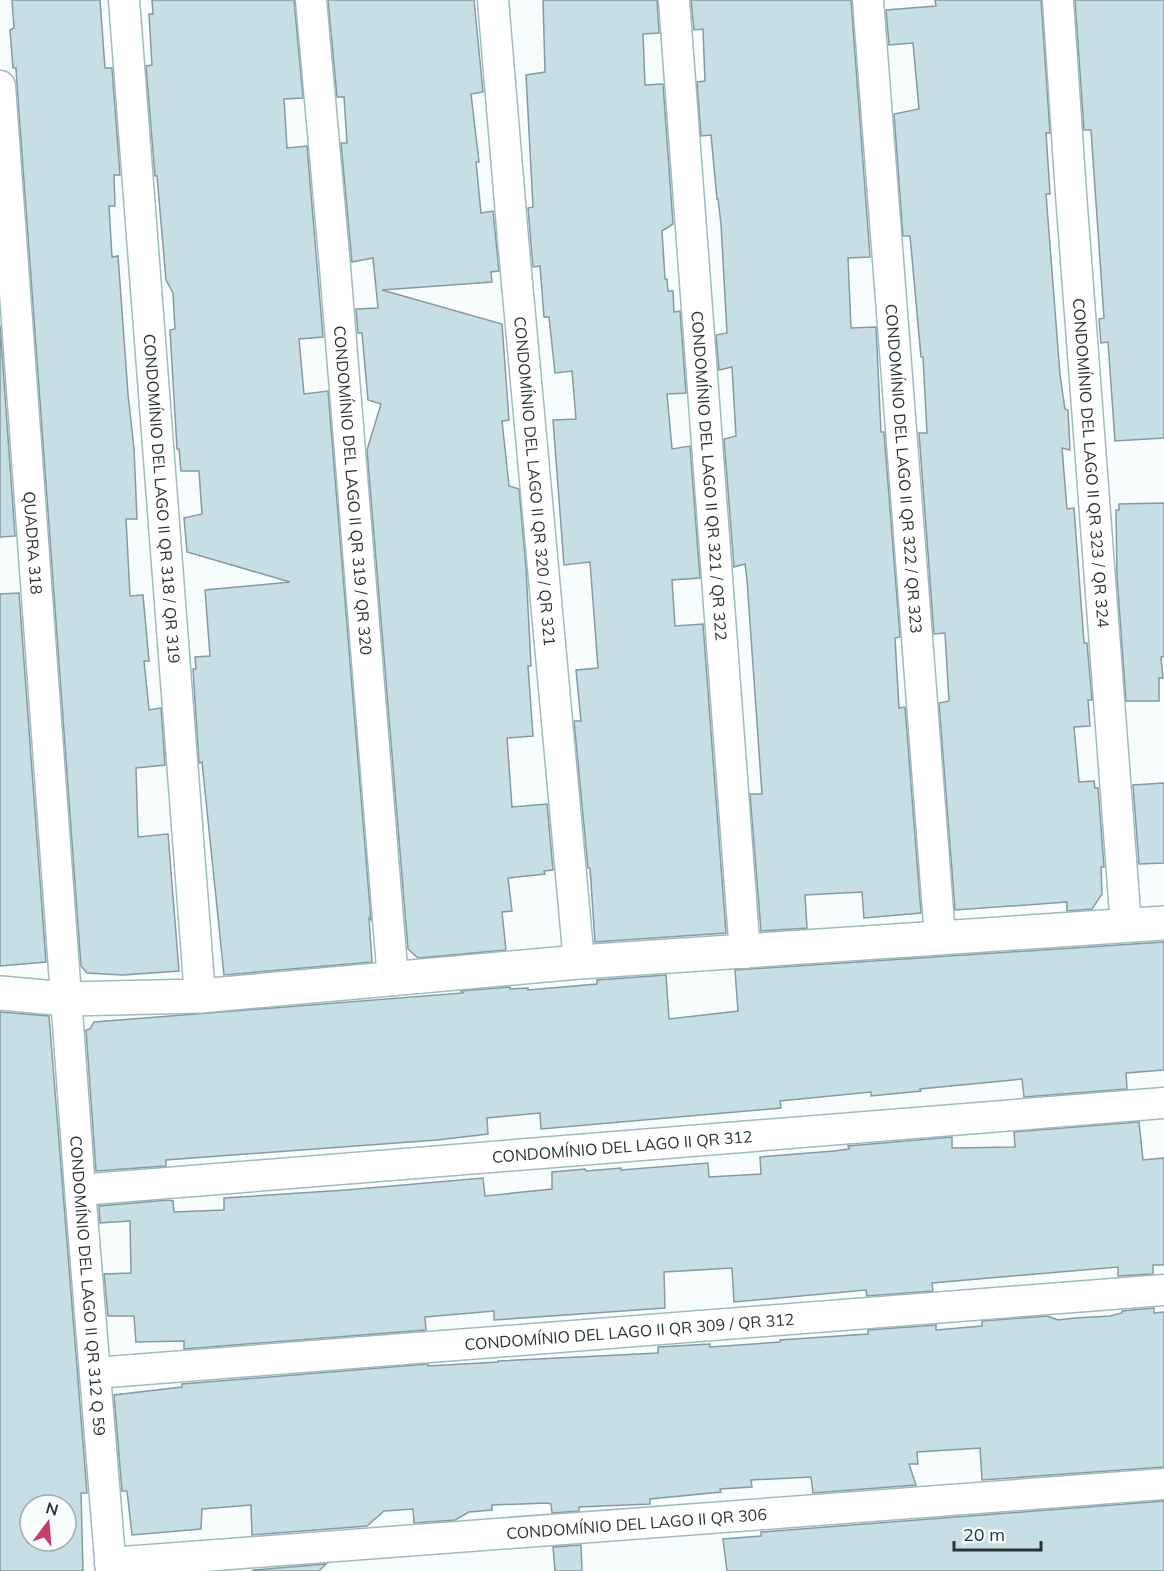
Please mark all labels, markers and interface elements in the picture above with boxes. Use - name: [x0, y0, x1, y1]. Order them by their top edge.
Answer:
- street label: CONDOMÍNIO DEL LAGO II QR 323 / QR 324: [1069, 297, 1114, 629]
- street label: CONDOMÍNIO DEL LAGO II QR 322 / QR 323: [881, 303, 927, 634]
- street label: CONDOMÍNIO DEL LAGO II QR 321 / QR 322: [687, 310, 732, 641]
- street label: CONDOMÍNIO DEL LAGO II QR 320 / QR 321: [510, 316, 560, 647]
- street label: CONDOMÍNIO DEL LAGO II QR 319 / QR 320: [330, 325, 377, 656]
- street label: CONDOMÍNIO DEL LAGO II QR 318 / QR 319: [139, 333, 185, 664]
- street label: QUADRA 318: [19, 491, 47, 595]
- street label: CONDOMÍNIO DEL LAGO II QR 312: [491, 1126, 753, 1167]
- street label: CONDOMÍNIO DEL LAGO II QR 312 Q 59: [66, 1135, 110, 1437]
- street label: CONDOMÍNIO DEL LAGO II QR 309 / QR 312: [464, 1309, 795, 1354]
- north arrow: [18, 1493, 78, 1553]
- text: N: [44, 1497, 61, 1520]
- street label: CONDOMÍNIO DEL LAGO II QR 306: [506, 1504, 768, 1543]
- scale bar: [954, 1514, 1041, 1552]
- text: 20 m: [963, 1523, 1005, 1546]

